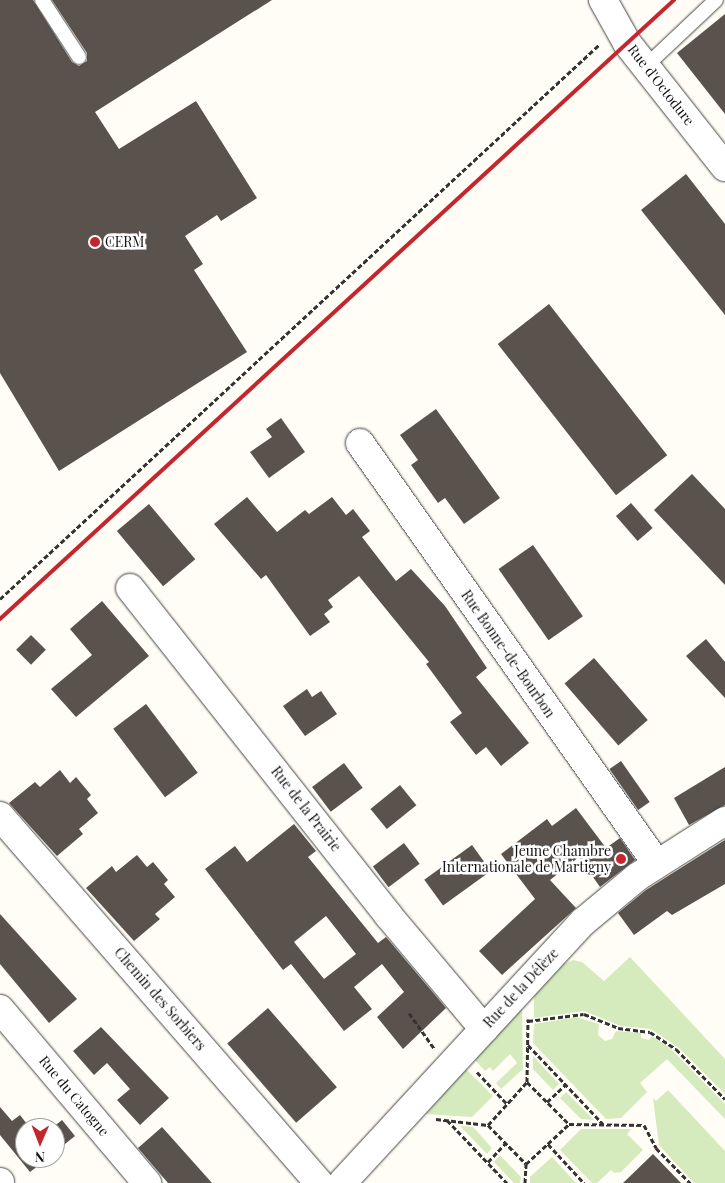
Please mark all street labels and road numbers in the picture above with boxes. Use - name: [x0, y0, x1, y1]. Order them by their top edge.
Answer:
- street label: Rue d'Octodure: [624, 41, 698, 129]
- street label: Rue Bonne-de-Bourbon: [458, 587, 558, 721]
- street label: Rue de la Prairie: [267, 763, 345, 855]
- street label: Chemin des Sorbiers: [111, 944, 209, 1054]
- street label: Rue de la Délèze: [480, 945, 562, 1031]
- street label: Rue du Catogne: [36, 1052, 112, 1140]

